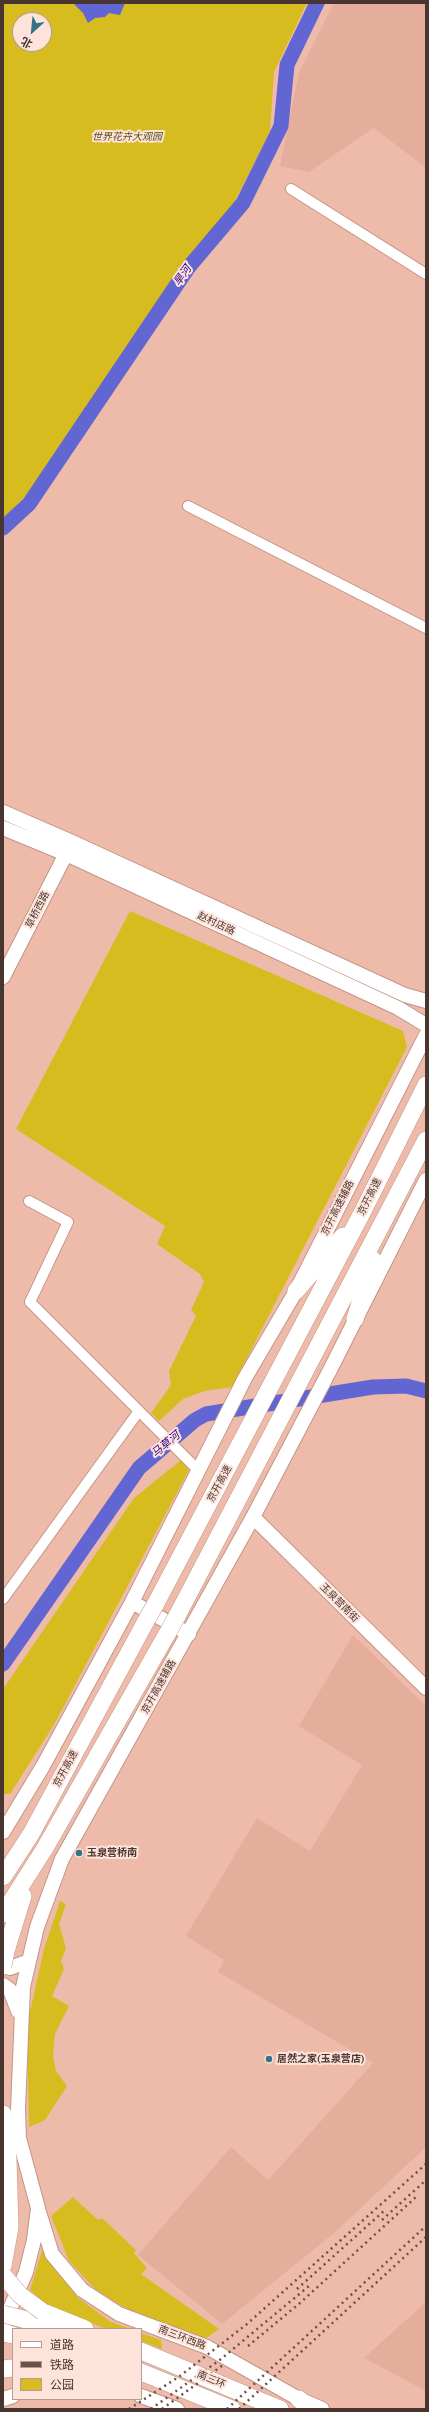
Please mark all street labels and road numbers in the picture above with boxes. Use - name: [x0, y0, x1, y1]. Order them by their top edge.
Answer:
- street label: 草桥西路: [24, 889, 52, 931]
- street label: 赵村店路: [195, 910, 237, 938]
- street label: 京开高速: [356, 1176, 384, 1218]
- street label: 京开高速辅路: [319, 1179, 357, 1237]
- street label: 京开高速: [205, 1464, 235, 1504]
- street label: 玉泉营南街: [317, 1581, 361, 1625]
- street label: 京开高速辅路: [139, 1658, 179, 1716]
- street label: 京开高速: [51, 1749, 81, 1789]
- street label: 南三环西路: [157, 2323, 207, 2353]
- street label: 南三环: [195, 2369, 227, 2391]

